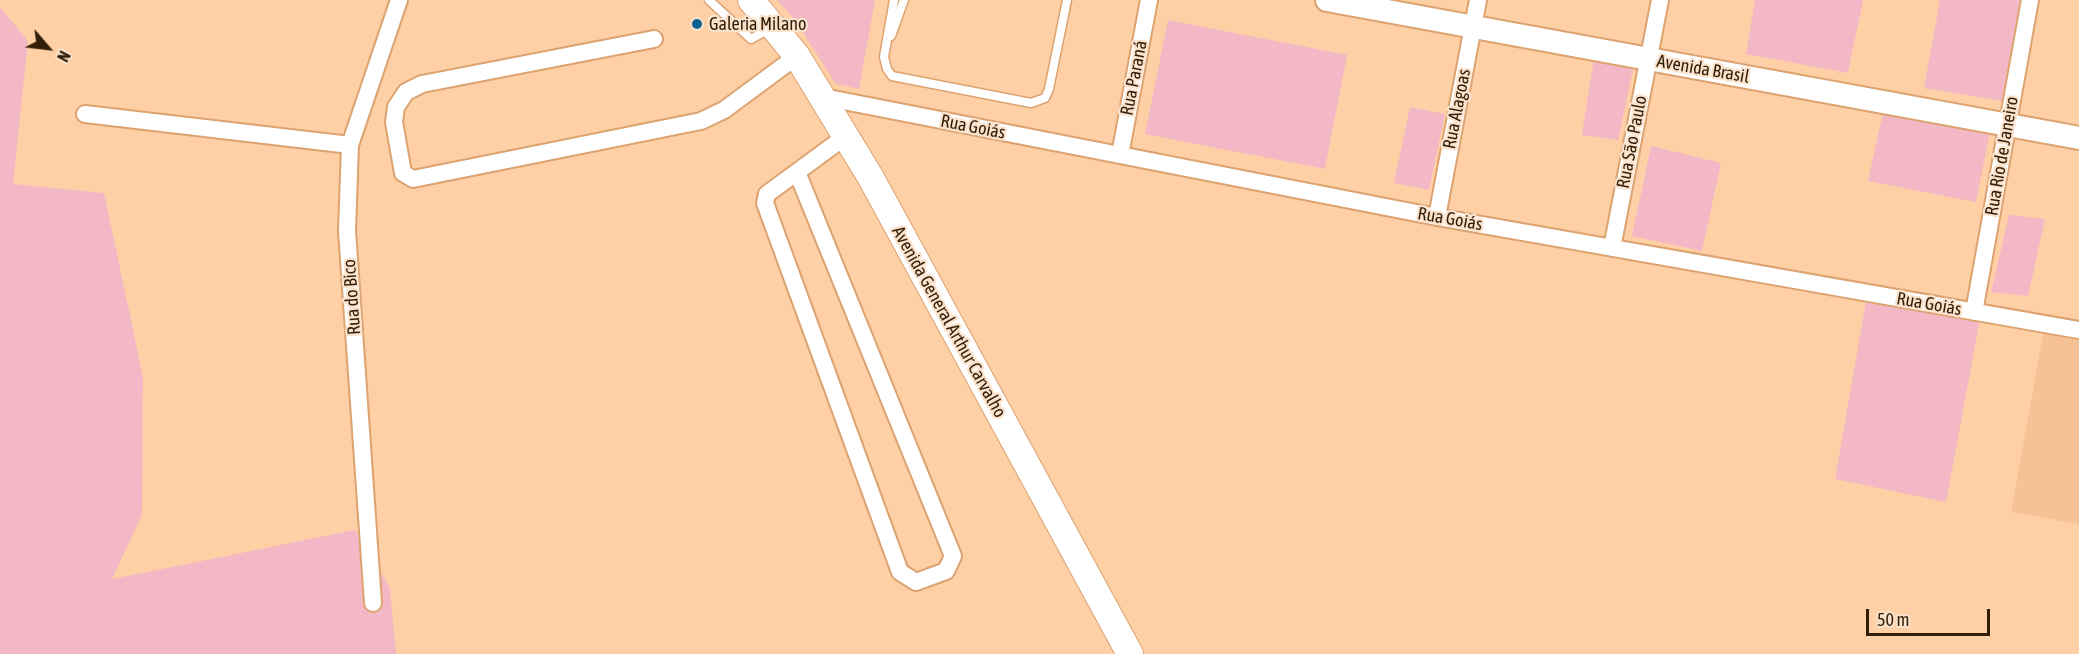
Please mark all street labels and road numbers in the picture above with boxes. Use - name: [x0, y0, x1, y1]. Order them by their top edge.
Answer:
- street label: Rua Paraná: [1116, 39, 1152, 117]
- street label: Avenida Brasil: [1655, 50, 1751, 88]
- street label: Rua Alagoas: [1439, 67, 1475, 151]
- street label: Rua São Paulo: [1612, 94, 1652, 190]
- street label: Rua Rio de Janeiro: [1981, 95, 2023, 217]
- street label: Rua Goiás: [939, 110, 1007, 144]
- street label: Rua Goiás: [1416, 203, 1484, 235]
- street label: Avenida General Arthur Carvalho: [887, 223, 1011, 421]
- street label: Rua do Bico: [339, 258, 365, 336]
- street label: Rua Goiás: [1895, 288, 1963, 320]

